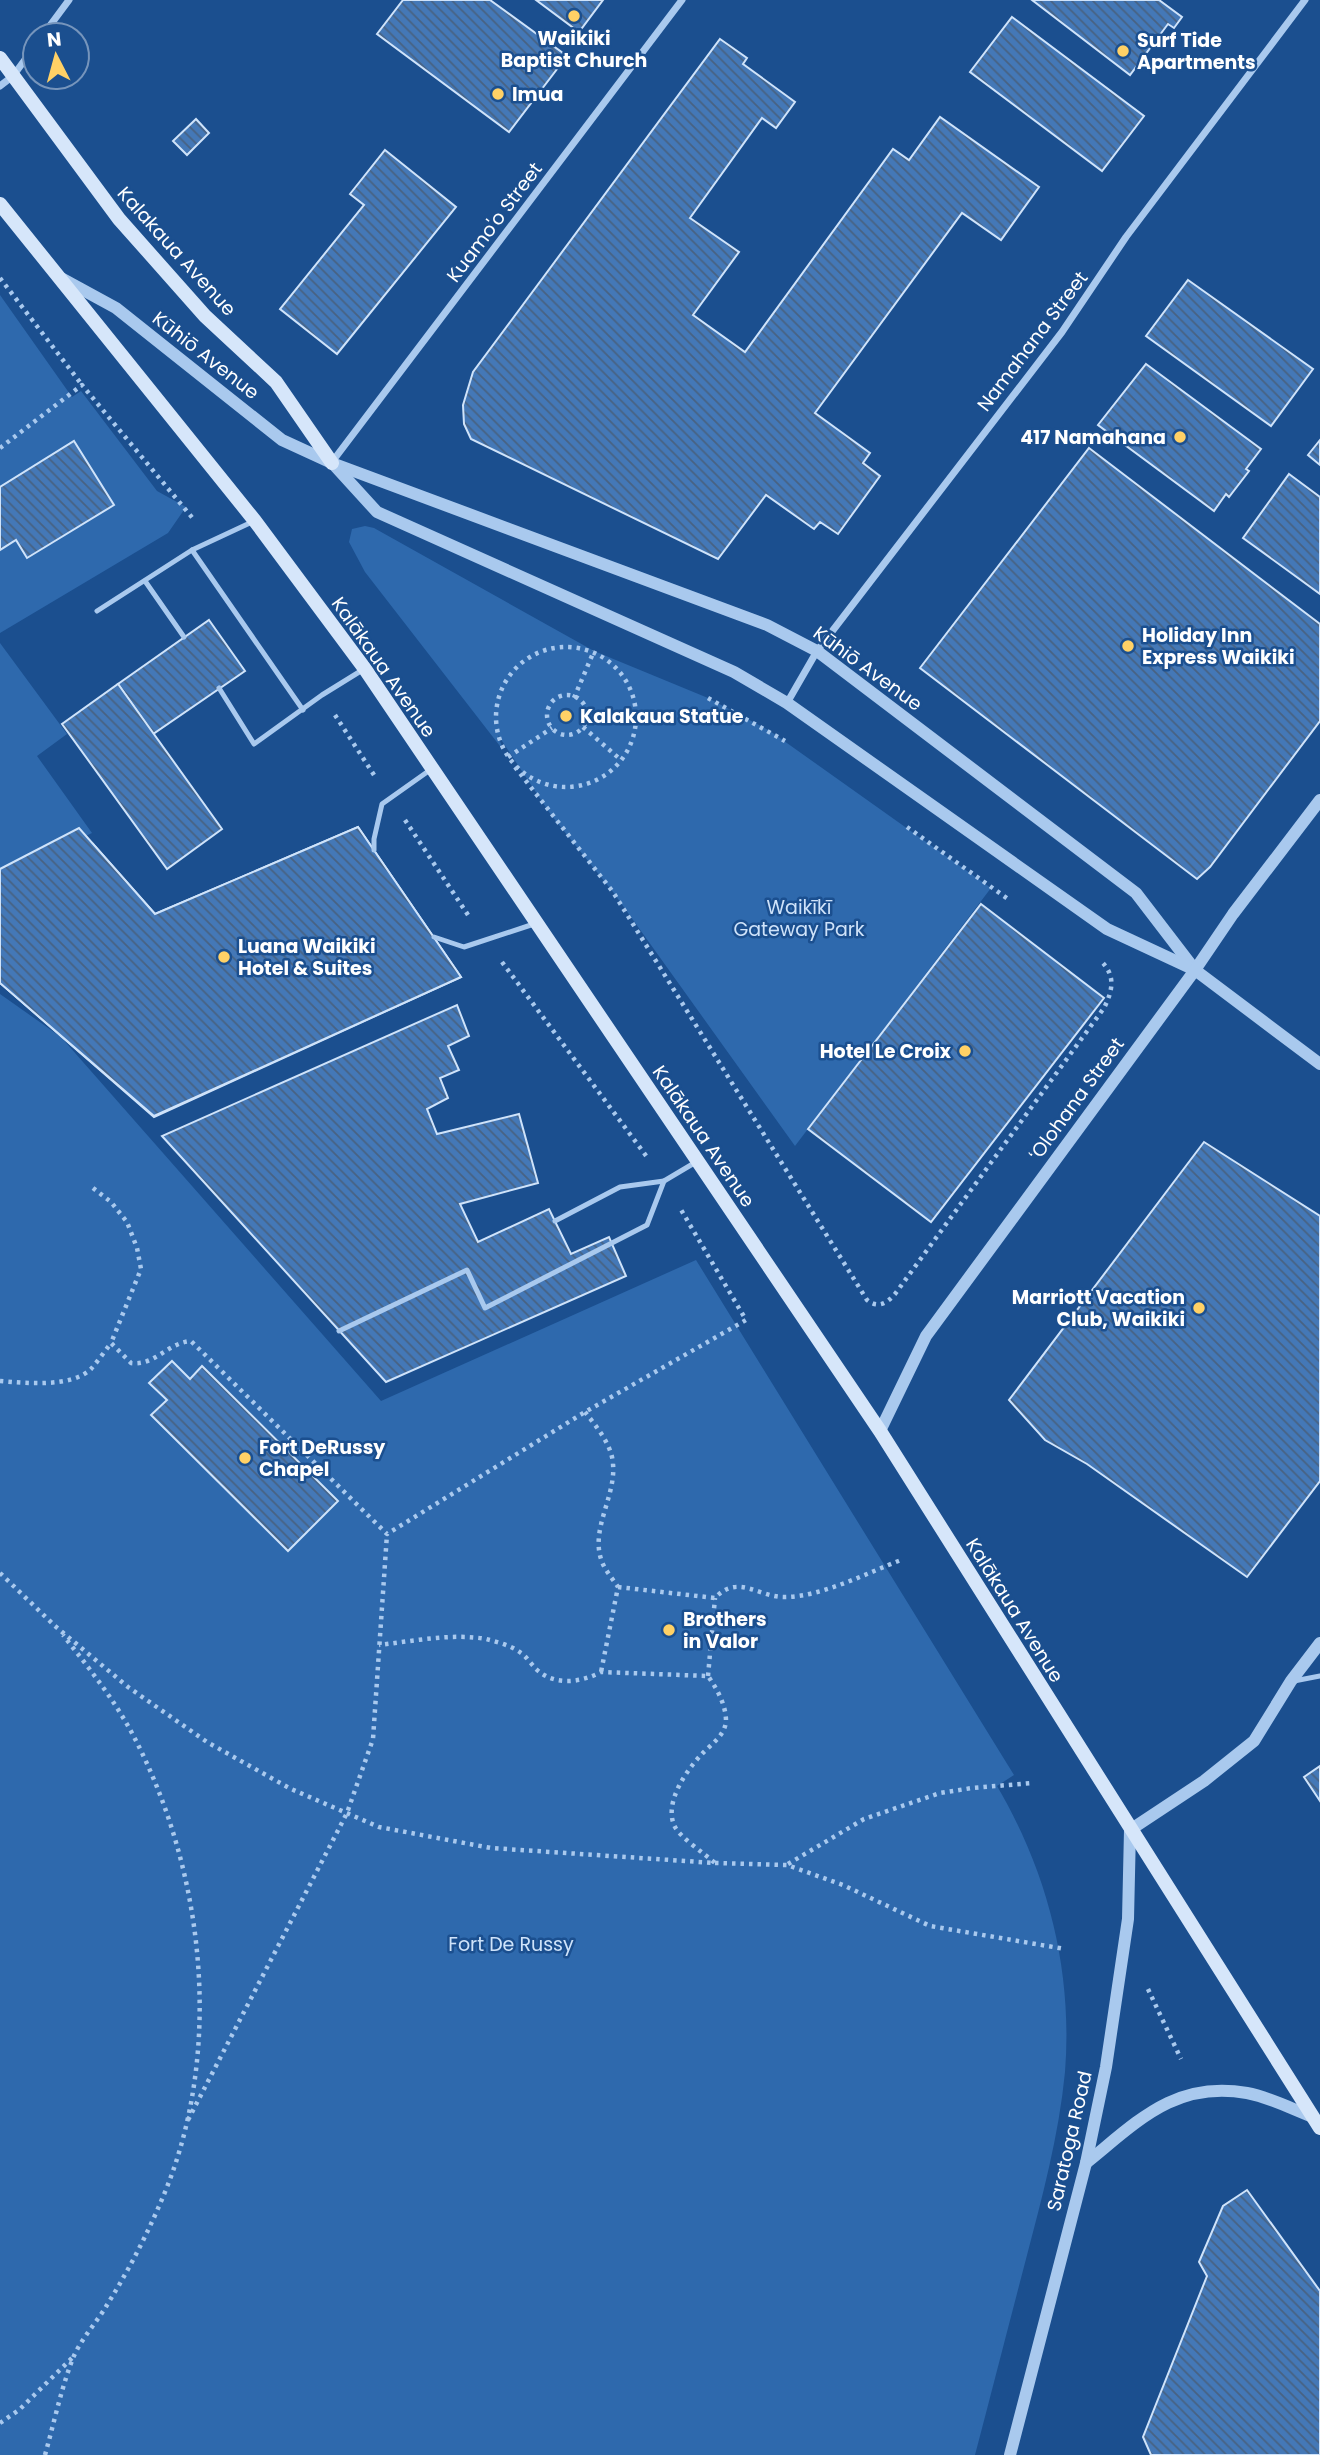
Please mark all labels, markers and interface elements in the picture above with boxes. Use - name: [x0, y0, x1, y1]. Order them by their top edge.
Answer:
- marker: Waikiki Baptist Church: [566, 8, 582, 24]
- north arrow: [21, 21, 91, 91]
- text: N: [46, 25, 63, 54]
- place label: Waikiki Baptist Church: [501, 25, 647, 74]
- place label: Surf Tide Apartments: [1137, 27, 1256, 76]
- marker: Surf Tide Apartments: [1115, 43, 1131, 59]
- place label: Imua: [512, 81, 563, 108]
- marker: Imua: [490, 86, 506, 102]
- street label: Kuamo'o Street: [440, 157, 549, 288]
- street label: Kalakaua Avenue: [111, 181, 242, 322]
- street label: Namahana Street: [971, 265, 1094, 417]
- street label: Kūhiō Avenue: [147, 305, 265, 406]
- place label: 417 Namahana: [1020, 424, 1166, 451]
- marker: 417 Namahana: [1172, 429, 1188, 445]
- street label: Kalākaua Avenue: [325, 592, 442, 743]
- street label: Kūhiō Avenue: [808, 620, 928, 717]
- place label: Holiday Inn Express Waikiki: [1142, 622, 1295, 671]
- marker: Holiday Inn Express Waikiki: [1120, 638, 1136, 654]
- place label: Kalakaua Statue: [580, 703, 744, 730]
- marker: Kalakaua Statue: [558, 708, 574, 724]
- park label: Waikīkī Gateway Park: [733, 894, 865, 943]
- place label: Luana Waikiki Hotel & Suites: [238, 933, 376, 982]
- marker: Luana Waikiki Hotel & Suites: [216, 949, 232, 965]
- street label: ʻOlohana Street: [1022, 1032, 1130, 1167]
- place label: Hotel Le Croix: [820, 1038, 952, 1065]
- marker: Hotel Le Croix: [957, 1043, 973, 1059]
- street label: Kalākaua Avenue: [646, 1060, 761, 1213]
- place label: Marriott Vacation Club, Waikiki: [1012, 1284, 1185, 1333]
- marker: Marriott Vacation Club, Waikiki: [1191, 1300, 1207, 1316]
- place label: Fort DeRussy Chapel: [259, 1434, 386, 1483]
- marker: Fort DeRussy Chapel: [237, 1450, 253, 1466]
- street label: Kalākaua Avenue: [959, 1533, 1070, 1688]
- place label: Brothers in Valor: [683, 1606, 767, 1655]
- marker: Brothers in Valor: [661, 1622, 677, 1638]
- park label: Fort De Russy: [448, 1931, 574, 1958]
- street label: Saratoga Road: [1040, 2068, 1099, 2214]

